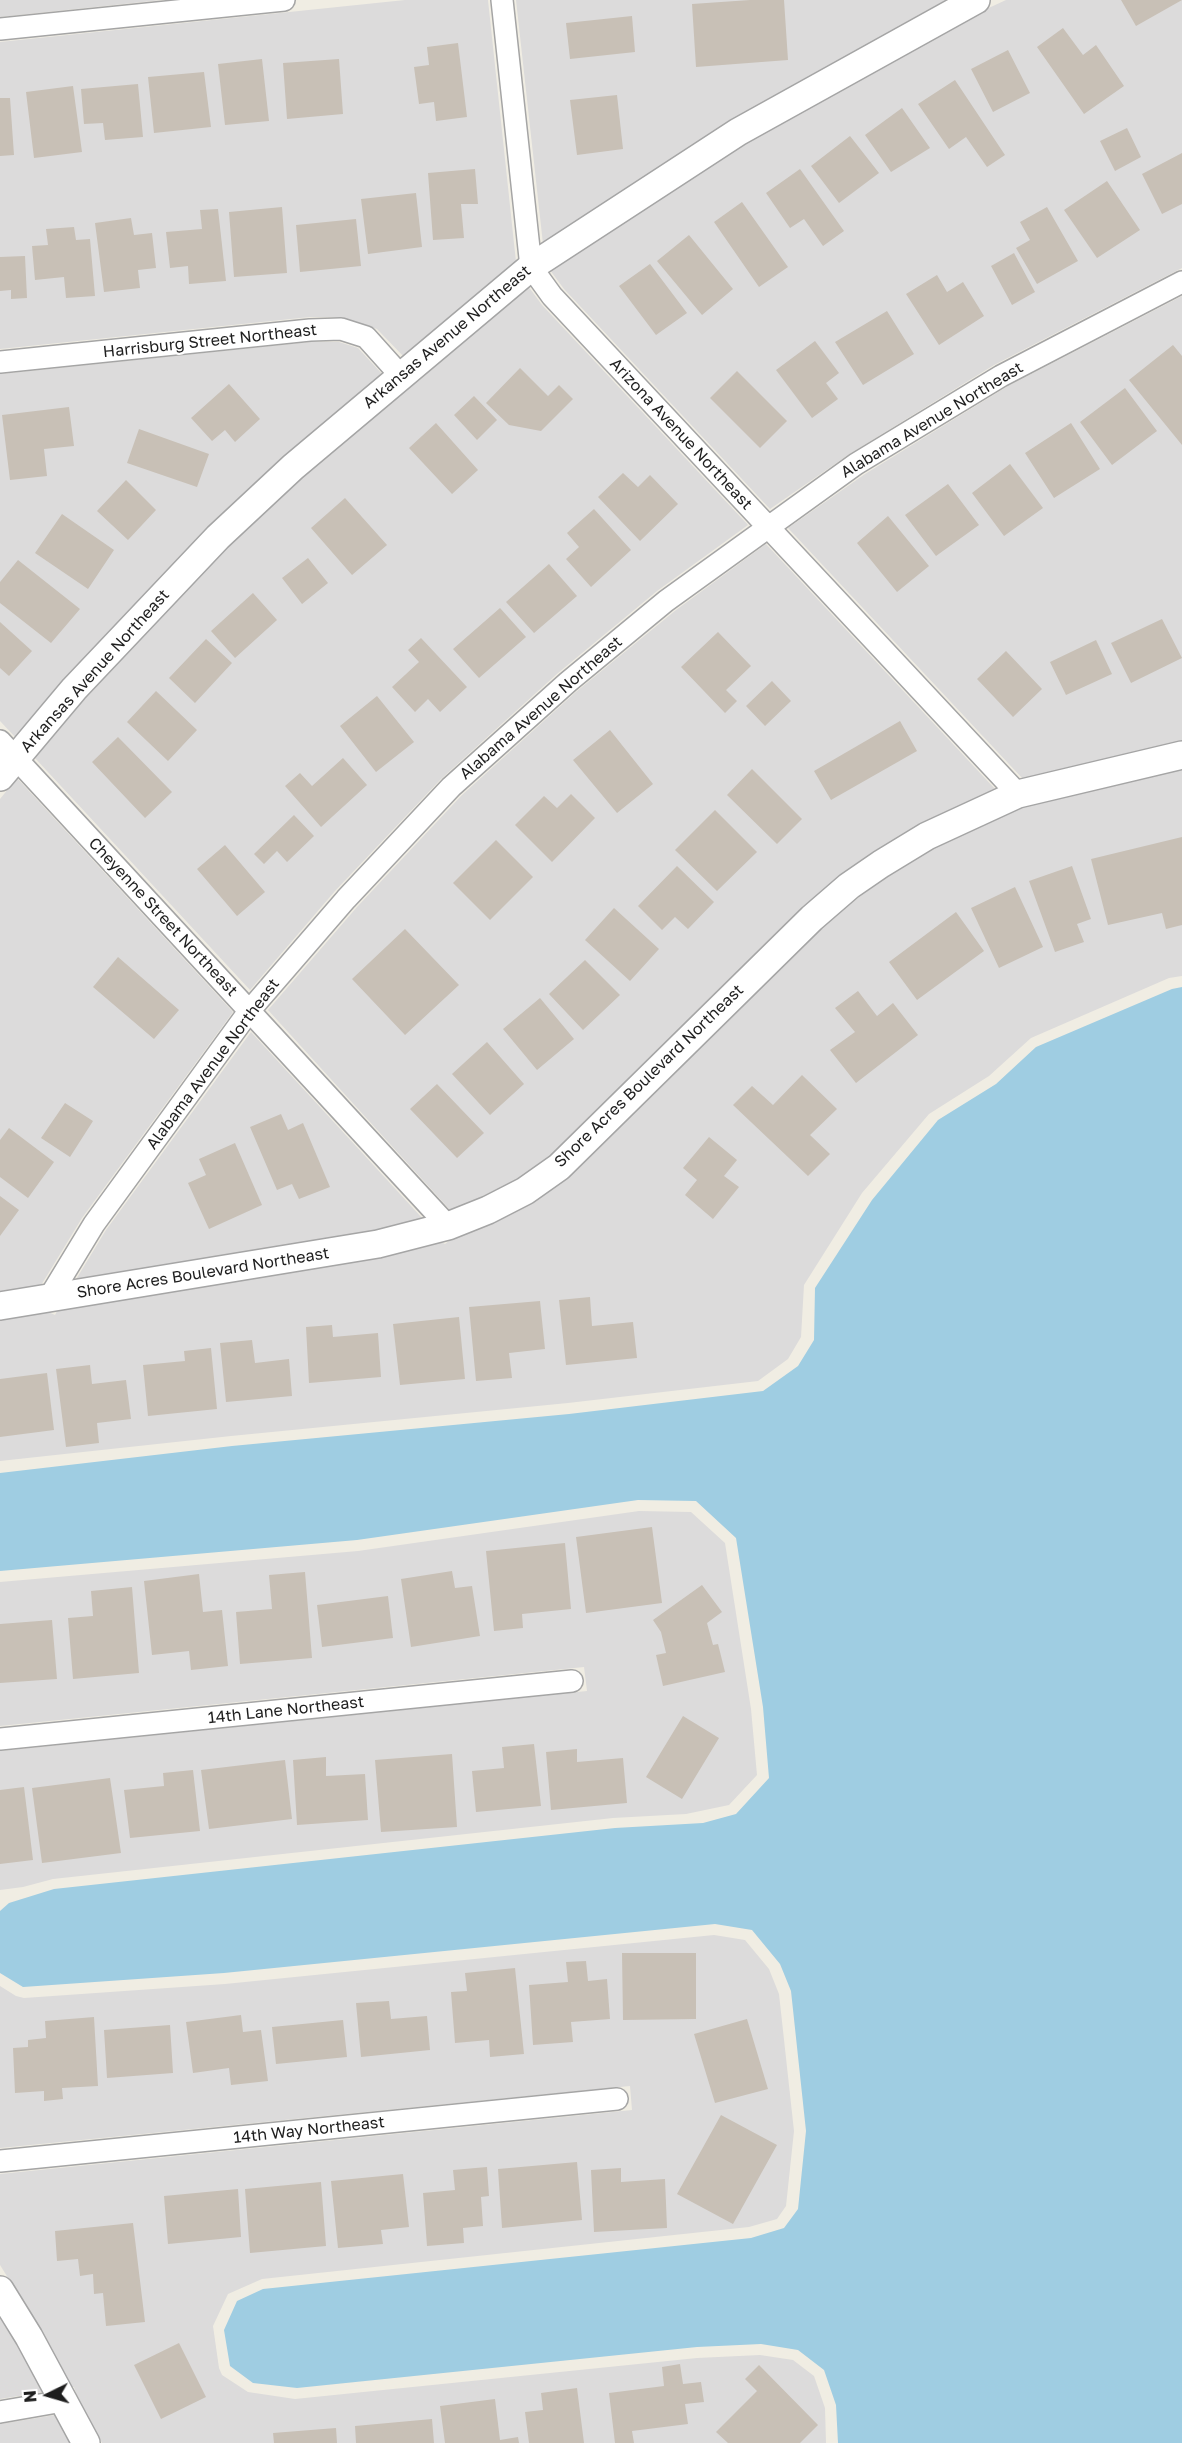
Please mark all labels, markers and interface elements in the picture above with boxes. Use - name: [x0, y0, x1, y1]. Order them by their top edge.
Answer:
- street label: Arkansas Avenue Northeast: [359, 261, 535, 413]
- street label: Harrisburg Street Northeast: [102, 320, 318, 362]
- street label: Arizona Avenue Northeast: [606, 354, 756, 514]
- street label: Alabama Avenue Northeast: [838, 358, 1026, 482]
- street label: Arkansas Avenue Northeast: [17, 585, 173, 757]
- street label: Alabama Avenue Northeast: [456, 632, 626, 784]
- street label: Cheyenne Street Northeast: [84, 834, 242, 1000]
- street label: Alabama Avenue Northeast: [142, 975, 284, 1153]
- street label: Shore Acres Boulevard Northeast: [551, 980, 747, 1172]
- street label: Shore Acres Boulevard Northeast: [75, 1244, 331, 1302]
- street label: 14th Lane Northeast: [207, 1692, 365, 1728]
- street label: 14th Way Northeast: [232, 2113, 386, 2147]
- north arrow: [18, 2365, 78, 2425]
- text: N: [20, 2390, 41, 2404]

